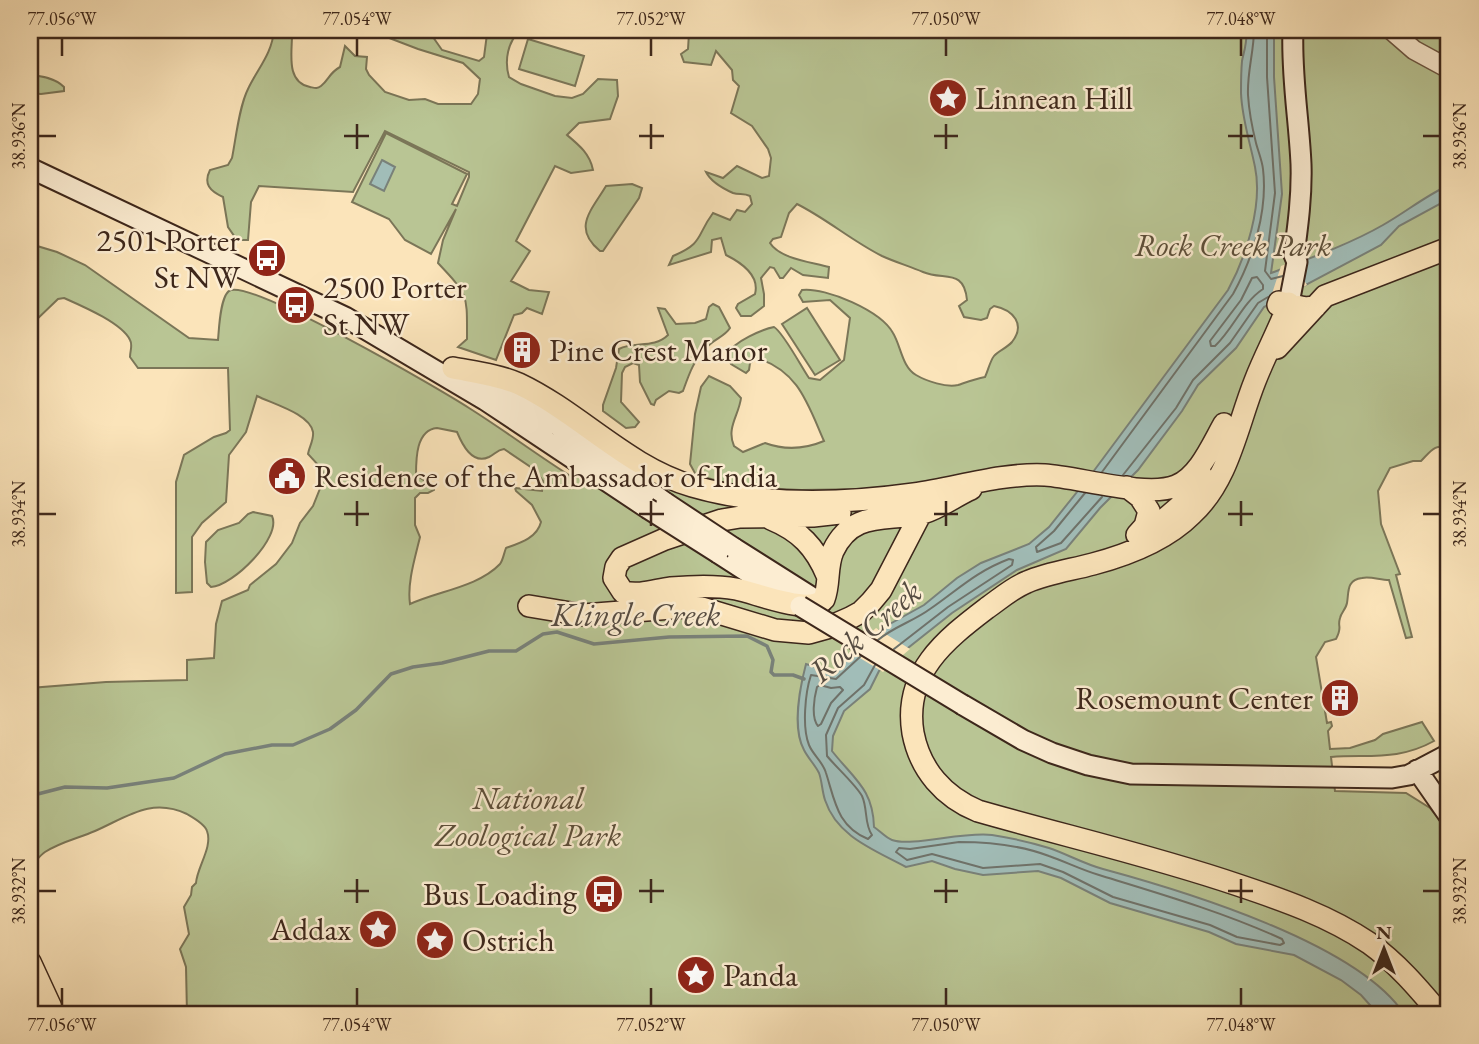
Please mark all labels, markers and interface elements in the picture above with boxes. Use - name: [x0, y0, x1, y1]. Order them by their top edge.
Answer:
- text: 77.056°W: [27, 7, 97, 30]
- text: 77.054°W: [322, 7, 392, 30]
- text: 77.052°W: [616, 7, 686, 30]
- text: 77.050°W: [911, 7, 981, 30]
- text: 77.048°W: [1206, 7, 1276, 30]
- place icon: Linnean Hill: [927, 77, 969, 119]
- place label: Linnean Hill: [975, 77, 1133, 119]
- text: 38.936°N: [7, 102, 30, 169]
- text: 38.936°N: [1448, 102, 1471, 169]
- place label: 2501 Porter St NW: [96, 219, 241, 298]
- park label: Rock Creek Park: [1134, 224, 1332, 266]
- bus stop icon: 2501 Porter St NW: [246, 237, 288, 279]
- place label: 2500 Porter St NW: [323, 266, 467, 345]
- bus stop icon: 2500 Porter St NW: [275, 284, 317, 326]
- building icon: Pine Crest Manor: [501, 329, 543, 371]
- place label: Pine Crest Manor: [549, 329, 768, 371]
- public building icon: Residence of the Ambassador of India: [266, 455, 308, 497]
- place label: Residence of the Ambassador of India: [314, 455, 778, 497]
- text: 38.934°N: [7, 480, 30, 547]
- text: 38.934°N: [1448, 480, 1471, 547]
- water label: Rock Creek: [799, 570, 931, 692]
- water label: Klingle Creek: [550, 593, 721, 636]
- place label: Rosemount Center: [1075, 677, 1313, 719]
- building icon: Rosemount Center: [1319, 677, 1361, 719]
- park label: National Zoological Park: [434, 777, 622, 856]
- text: 38.932°N: [7, 857, 30, 924]
- text: 38.932°N: [1448, 857, 1471, 924]
- place label: Bus Loading: [423, 873, 578, 915]
- bus stop icon: Bus Loading: [583, 873, 625, 915]
- place label: Addax: [269, 908, 351, 950]
- place icon: Addax: [357, 908, 399, 950]
- north arrow: [1350, 914, 1420, 984]
- place icon: Ostrich: [414, 919, 456, 961]
- place label: Ostrich: [462, 919, 555, 961]
- text: N: [1376, 920, 1392, 945]
- place icon: Panda: [675, 954, 717, 996]
- place label: Panda: [723, 954, 798, 996]
- text: 77.056°W: [27, 1013, 97, 1036]
- text: 77.054°W: [322, 1013, 392, 1036]
- text: 77.052°W: [616, 1013, 686, 1036]
- text: 77.050°W: [911, 1013, 981, 1036]
- text: 77.048°W: [1206, 1013, 1276, 1036]

